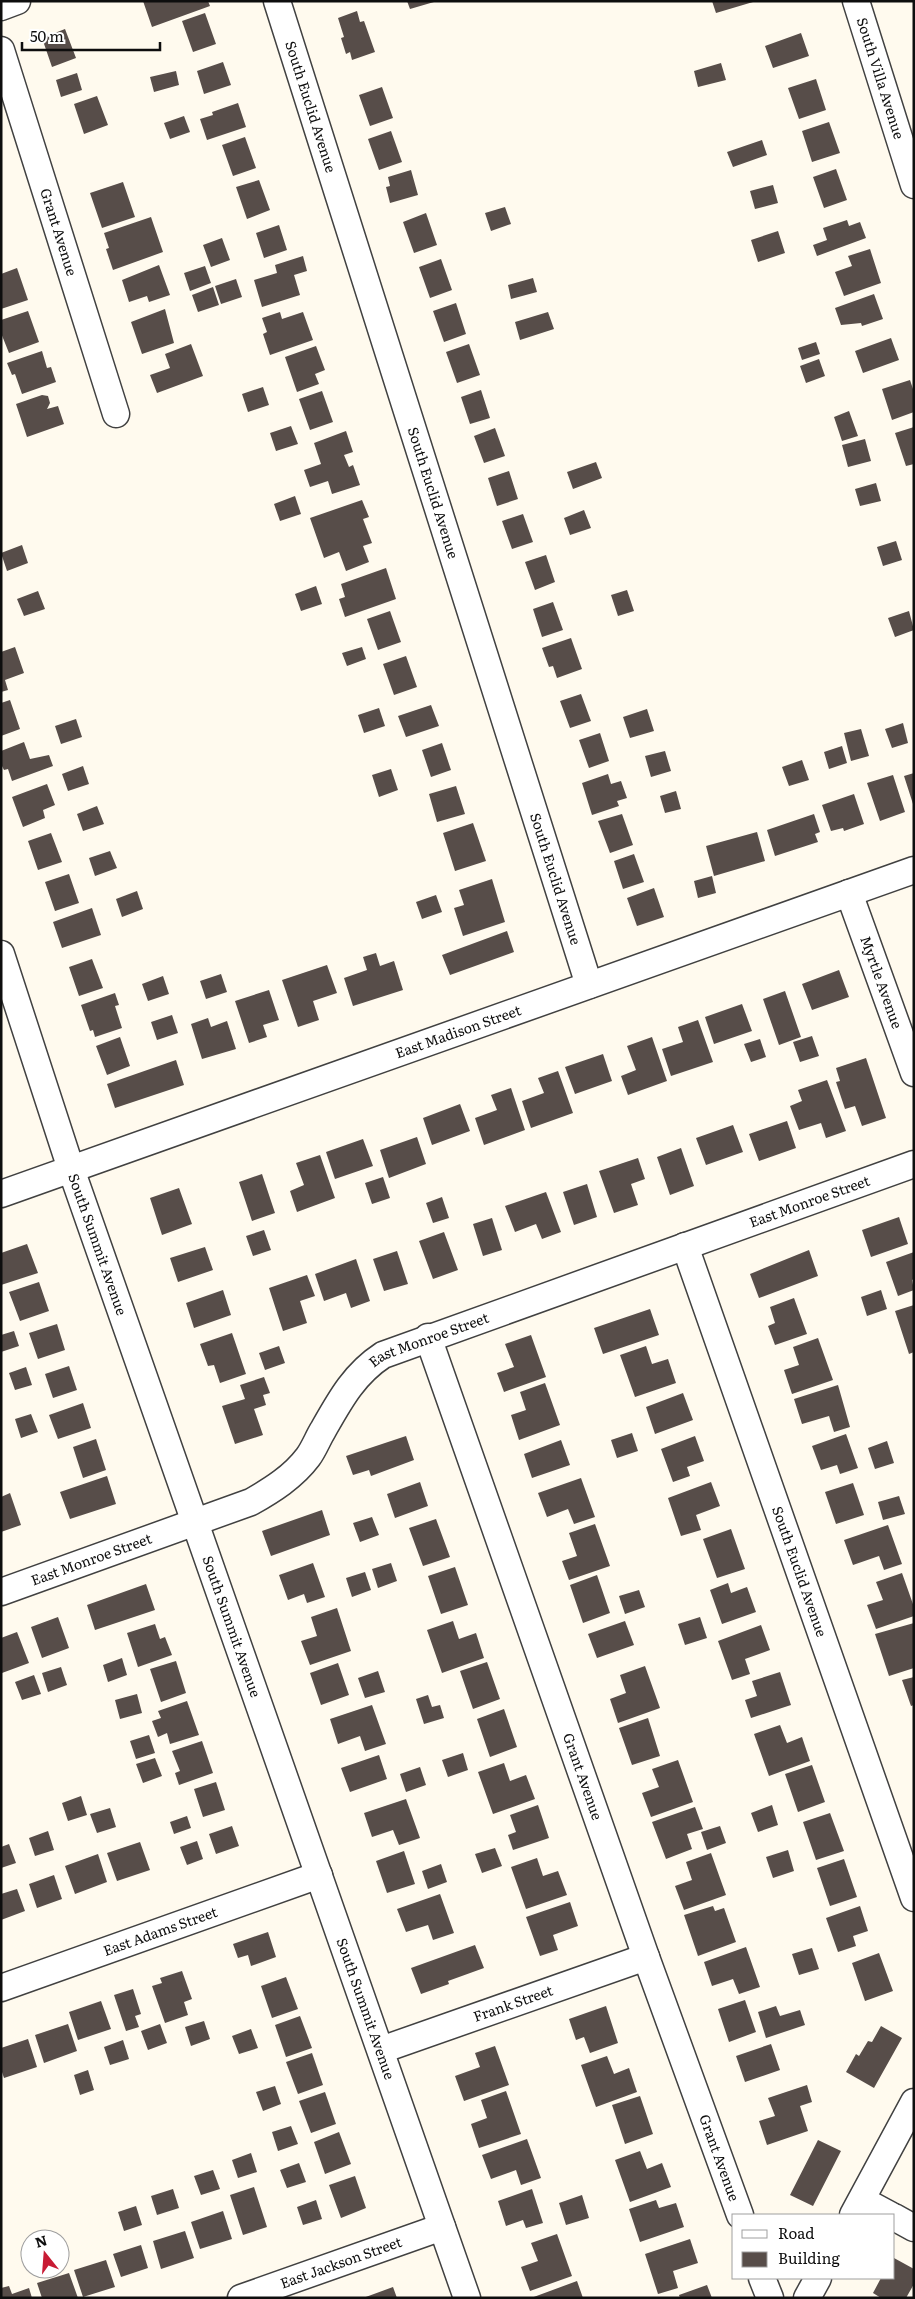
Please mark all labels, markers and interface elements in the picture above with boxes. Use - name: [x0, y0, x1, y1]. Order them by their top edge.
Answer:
- street label: South Villa Avenue: [853, 15, 910, 141]
- scale bar: [22, 20, 160, 52]
- text: 50 m: [30, 24, 64, 47]
- street label: South Euclid Avenue: [281, 38, 342, 175]
- street label: Grant Avenue: [36, 185, 83, 278]
- street label: South Euclid Avenue: [404, 424, 464, 561]
- street label: South Euclid Avenue: [526, 810, 587, 947]
- street label: Myrtle Avenue: [856, 933, 908, 1031]
- street label: East Madison Street: [392, 999, 524, 1062]
- street label: East Monroe Street: [746, 1170, 873, 1232]
- street label: South Summit Avenue: [64, 1171, 132, 1318]
- street label: East Monroe Street: [364, 1307, 491, 1371]
- street label: South Euclid Avenue: [768, 1503, 832, 1639]
- street label: East Monroe Street: [28, 1528, 154, 1589]
- street label: South Summit Avenue: [198, 1553, 267, 1700]
- street label: Grant Avenue: [559, 1730, 608, 1823]
- street label: East Adams Street: [100, 1901, 220, 1960]
- street label: South Summit Avenue: [332, 1935, 401, 2082]
- street label: Frank Street: [470, 1979, 556, 2026]
- street label: Grant Avenue: [695, 2111, 745, 2204]
- legend: [732, 2214, 895, 2279]
- text: Road: [778, 2221, 814, 2244]
- north arrow: [20, 2229, 70, 2279]
- text: N: [32, 2229, 50, 2252]
- street label: East Jackson Street: [277, 2231, 404, 2292]
- text: Building: [778, 2246, 840, 2269]

